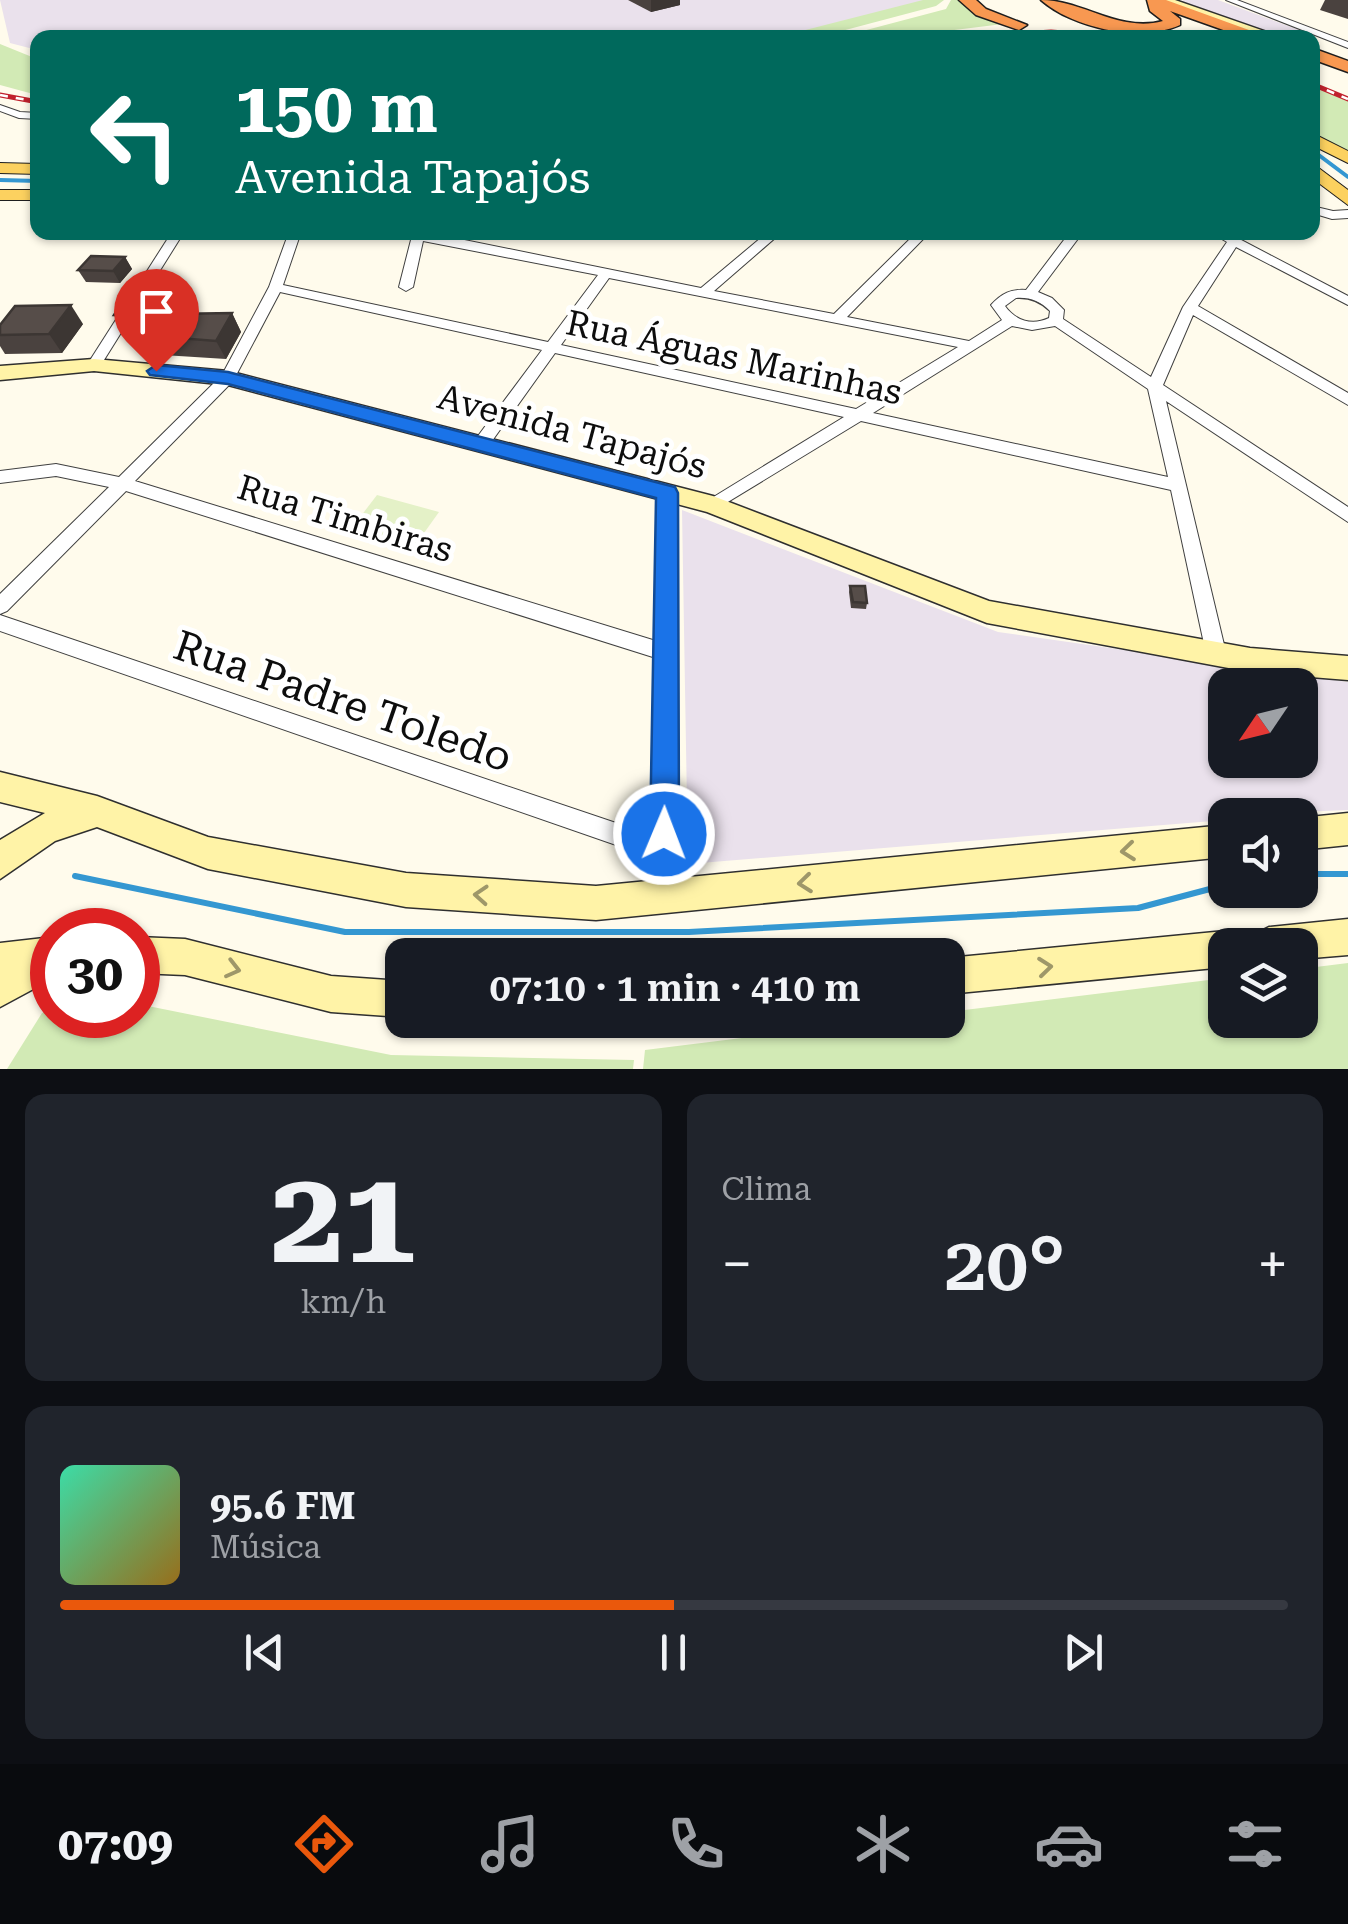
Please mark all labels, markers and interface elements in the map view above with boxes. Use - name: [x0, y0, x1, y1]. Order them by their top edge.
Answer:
- text: 150 m: [235, 67, 438, 149]
- icon: left: [70, 70, 200, 200]
- text: Avenida Tapajós: [235, 151, 590, 204]
- pin: [114, 269, 199, 372]
- icon: arrive: [129, 284, 184, 339]
- street label: Rua Águas Marinhas: [562, 302, 906, 414]
- street label: Avenida Tapajós: [433, 376, 711, 488]
- street label: Rua Timbiras: [233, 467, 457, 571]
- street label: Rua Padre Toledo: [168, 620, 518, 782]
- north arrow: [1208, 668, 1318, 778]
- map controls: [1208, 668, 1318, 1038]
- position arrow: [612, 782, 716, 886]
- button: sound: [1208, 798, 1318, 908]
- one-way arrow: [1120, 839, 1136, 861]
- one-way arrow: [796, 872, 812, 893]
- one-way arrow: [472, 885, 488, 906]
- speed limit sign: 30: [30, 908, 160, 1038]
- button: layers: [1208, 928, 1318, 1038]
- one-way arrow: [224, 957, 241, 978]
- one-way arrow: [1037, 957, 1053, 978]
- text: 07:10 · 1 min · 410 m: [490, 966, 861, 1010]
- text: 21: [270, 1141, 416, 1294]
- text: Clima: [722, 1170, 811, 1208]
- text: 20°: [944, 1220, 1065, 1308]
- text: −: [722, 1232, 752, 1296]
- text: +: [1257, 1232, 1288, 1296]
- text: km/h: [300, 1283, 386, 1321]
- text: 95.6 FM: [210, 1484, 356, 1528]
- text: Música: [210, 1528, 321, 1566]
- icon: previous: [237, 1625, 292, 1680]
- icon: pause: [646, 1625, 701, 1680]
- icon: next: [1056, 1625, 1111, 1680]
- icon: directions: [289, 1809, 359, 1879]
- icon: music: [475, 1809, 545, 1879]
- icon: phone: [661, 1809, 731, 1879]
- icon: climate: [848, 1809, 918, 1879]
- icon: car: [1034, 1809, 1104, 1879]
- icon: filters: [1220, 1809, 1290, 1879]
- text: 07:09: [58, 1818, 173, 1871]

